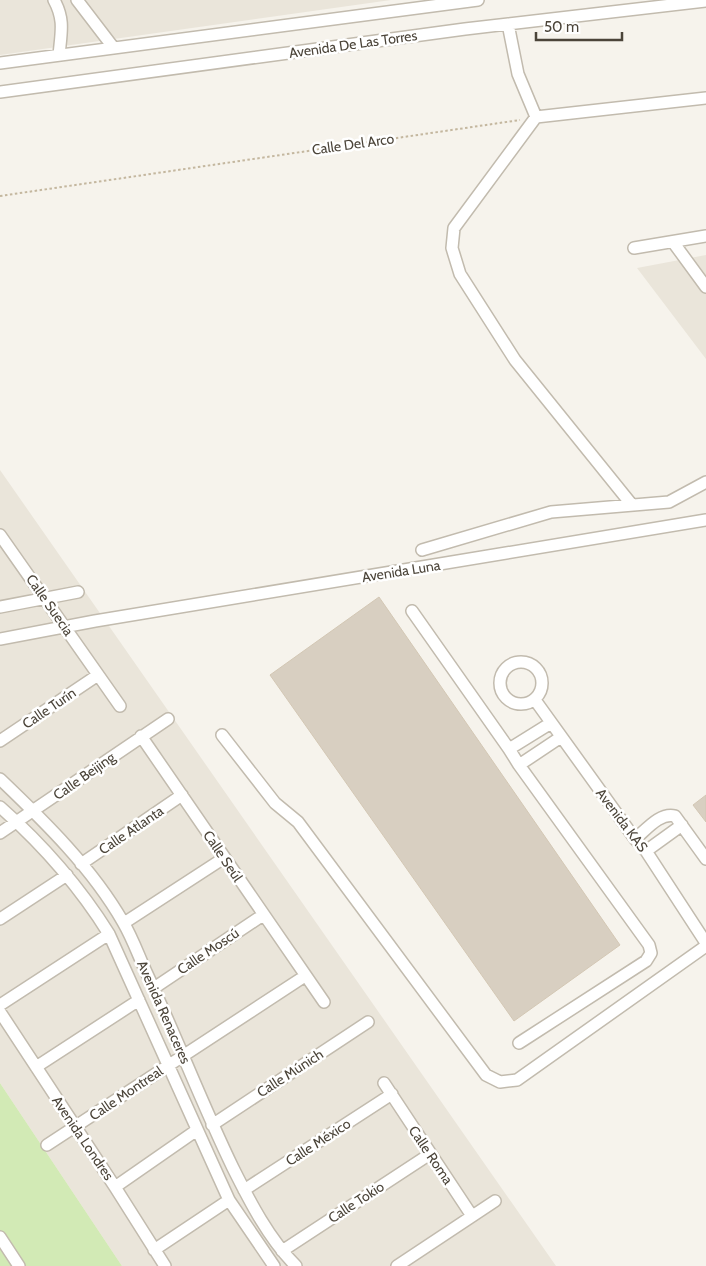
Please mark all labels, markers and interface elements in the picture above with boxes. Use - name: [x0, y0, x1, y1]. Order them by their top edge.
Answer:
- scale bar: [536, 10, 622, 42]
- text: 50 m: [544, 18, 579, 36]
- street label: Avenida De Las Torres: [288, 26, 418, 62]
- street label: Calle Del Arco: [311, 129, 396, 159]
- street label: Avenida Luna: [360, 556, 442, 586]
- street label: Calle Suecia: [22, 571, 78, 639]
- street label: Calle Turín: [19, 683, 79, 733]
- street label: Calle Beijing: [50, 748, 119, 804]
- street label: Avenida KAS: [592, 785, 652, 855]
- street label: Calle Atlanta: [95, 802, 167, 858]
- street label: Calle Seúl: [199, 827, 247, 886]
- street label: Calle Moscú: [174, 924, 242, 978]
- street label: Avenida Renaceres: [133, 958, 195, 1067]
- street label: Calle Múnich: [253, 1045, 327, 1101]
- street label: Calle Montreal: [86, 1061, 167, 1124]
- street label: Avenida Londres: [48, 1092, 118, 1184]
- street label: Calle México: [282, 1114, 354, 1170]
- street label: Calle Roma: [405, 1122, 457, 1188]
- street label: Calle Tokio: [325, 1177, 388, 1227]

